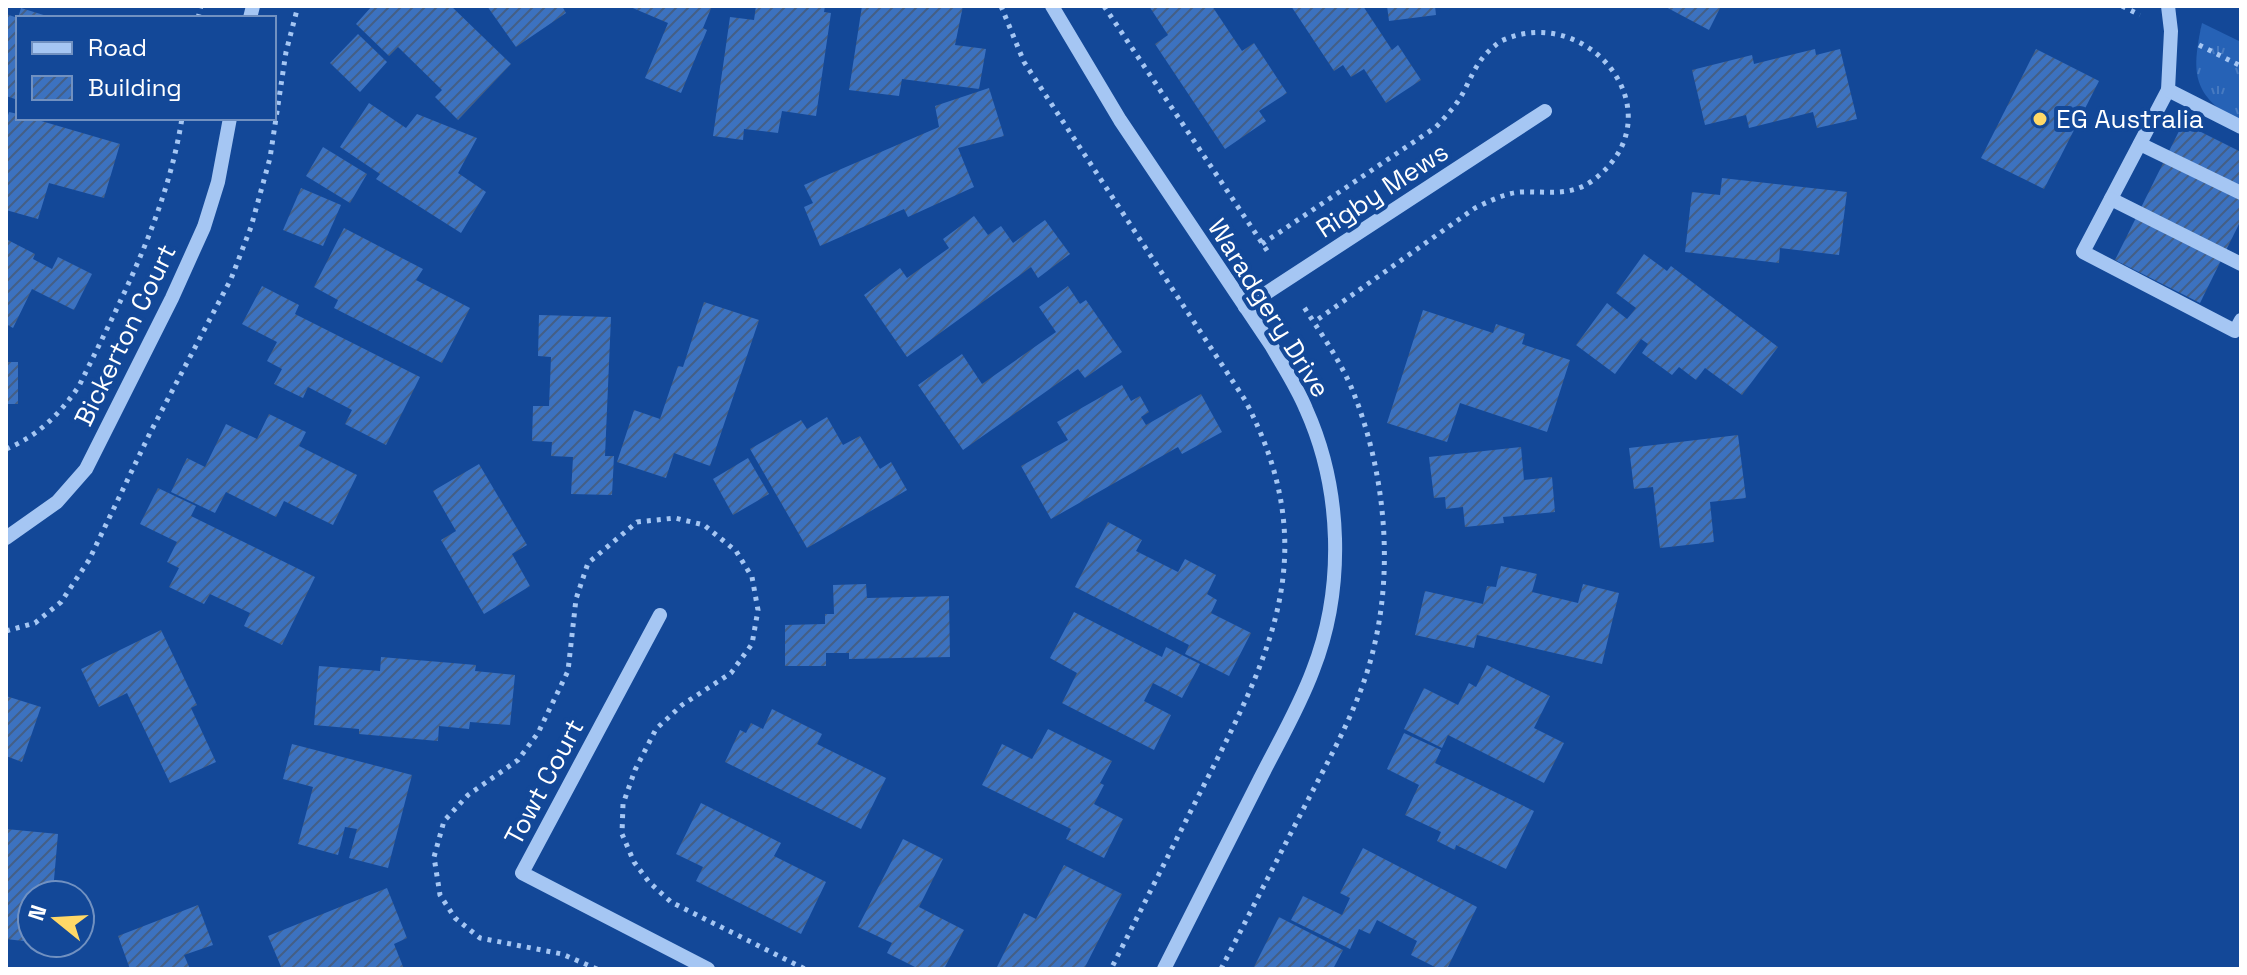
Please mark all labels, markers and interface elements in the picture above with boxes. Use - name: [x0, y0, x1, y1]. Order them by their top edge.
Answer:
- legend: [16, 16, 276, 120]
- text: Road: [88, 32, 147, 63]
- text: Building: [88, 72, 182, 103]
- place label: EG Australia: [2056, 102, 2204, 136]
- marker: EG Australia: [2031, 110, 2049, 128]
- street label: Rigby Mews: [1309, 135, 1455, 245]
- street label: Waradgery Drive: [1200, 212, 1338, 404]
- street label: Bickerton Court: [66, 238, 184, 432]
- street label: Towt Court: [497, 713, 591, 851]
- north arrow: [16, 879, 96, 959]
- text: N: [21, 901, 53, 924]

